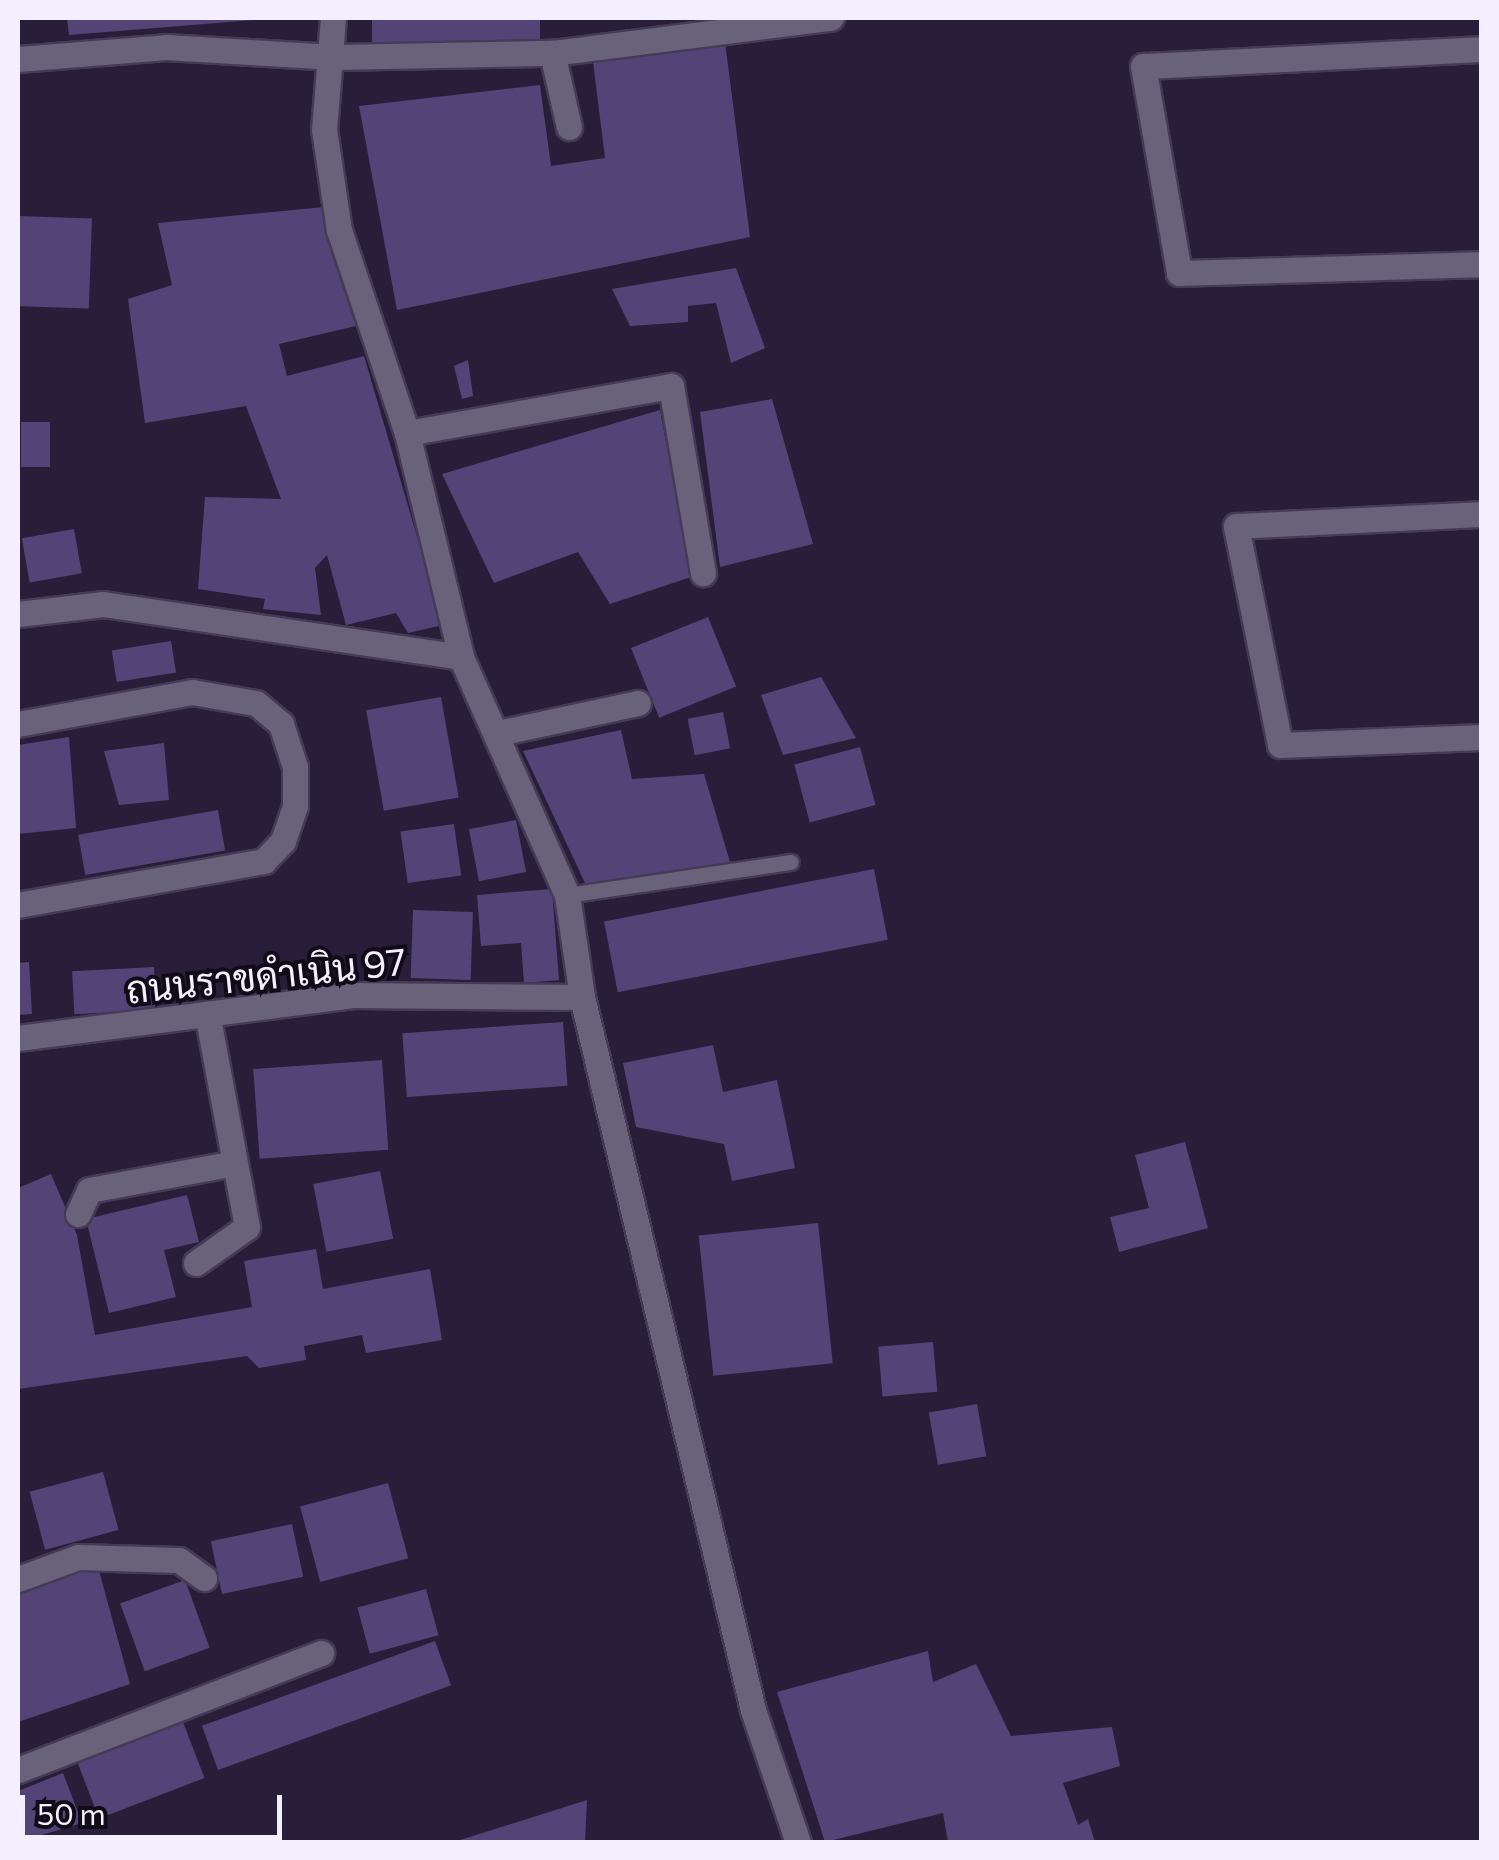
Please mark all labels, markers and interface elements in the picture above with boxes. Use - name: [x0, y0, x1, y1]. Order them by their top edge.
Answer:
- street label: ถนนราขดำเนิน 97: [124, 937, 408, 1011]
- scale bar: [25, 1775, 288, 1837]
- text: 50 m: [37, 1794, 106, 1831]

